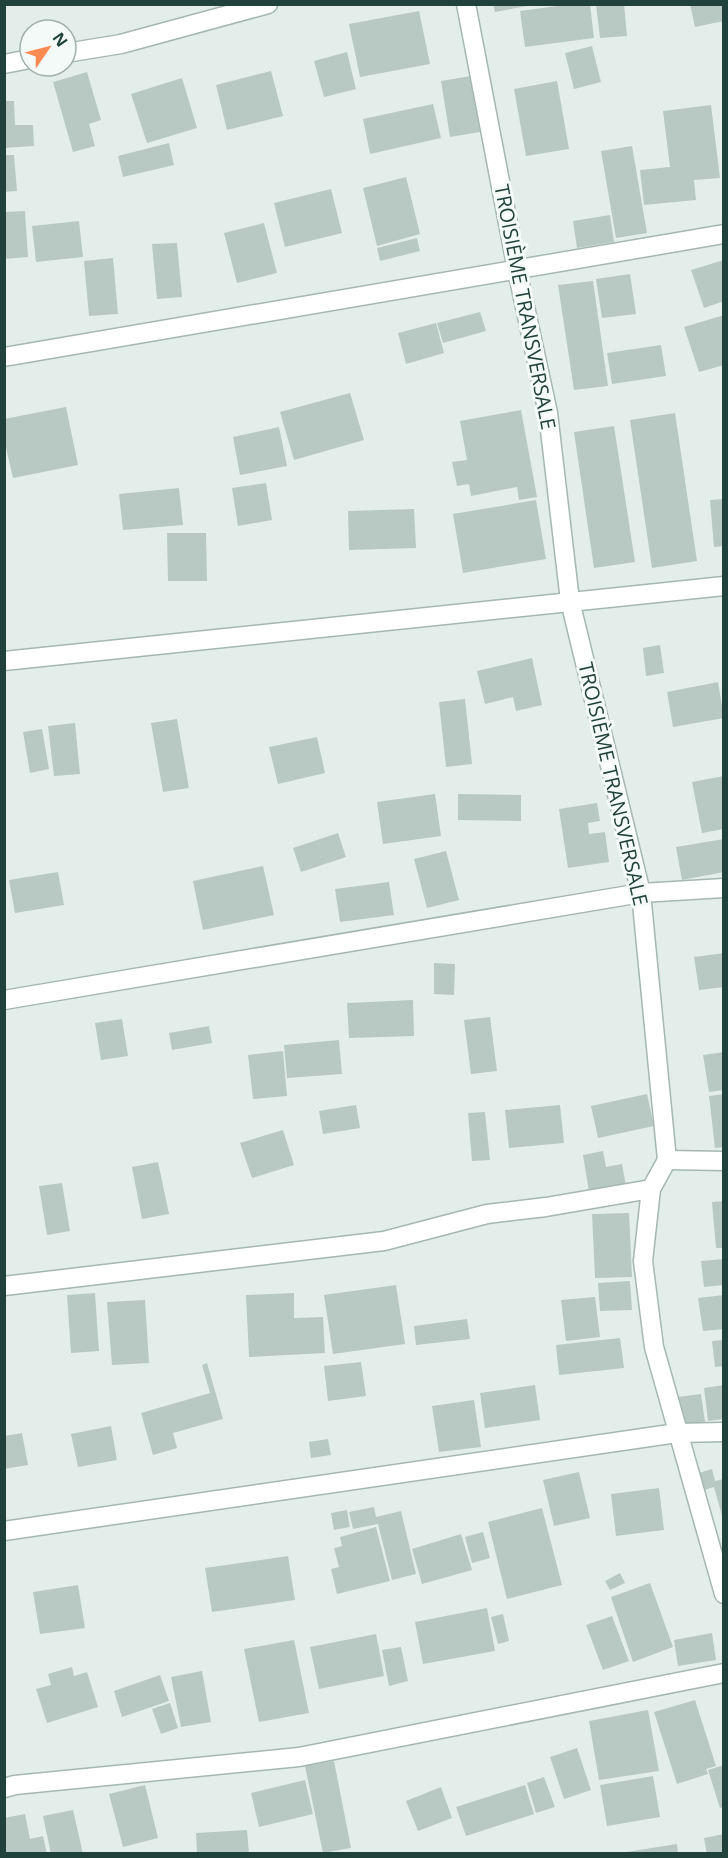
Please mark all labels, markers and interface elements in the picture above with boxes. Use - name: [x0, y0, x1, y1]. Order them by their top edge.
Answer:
- north arrow: [18, 18, 78, 78]
- text: N: [48, 28, 73, 51]
- street label: TROISIÈME TRANSVERSALE: [488, 182, 563, 432]
- street label: TROISIÈME TRANSVERSALE: [572, 660, 655, 908]

